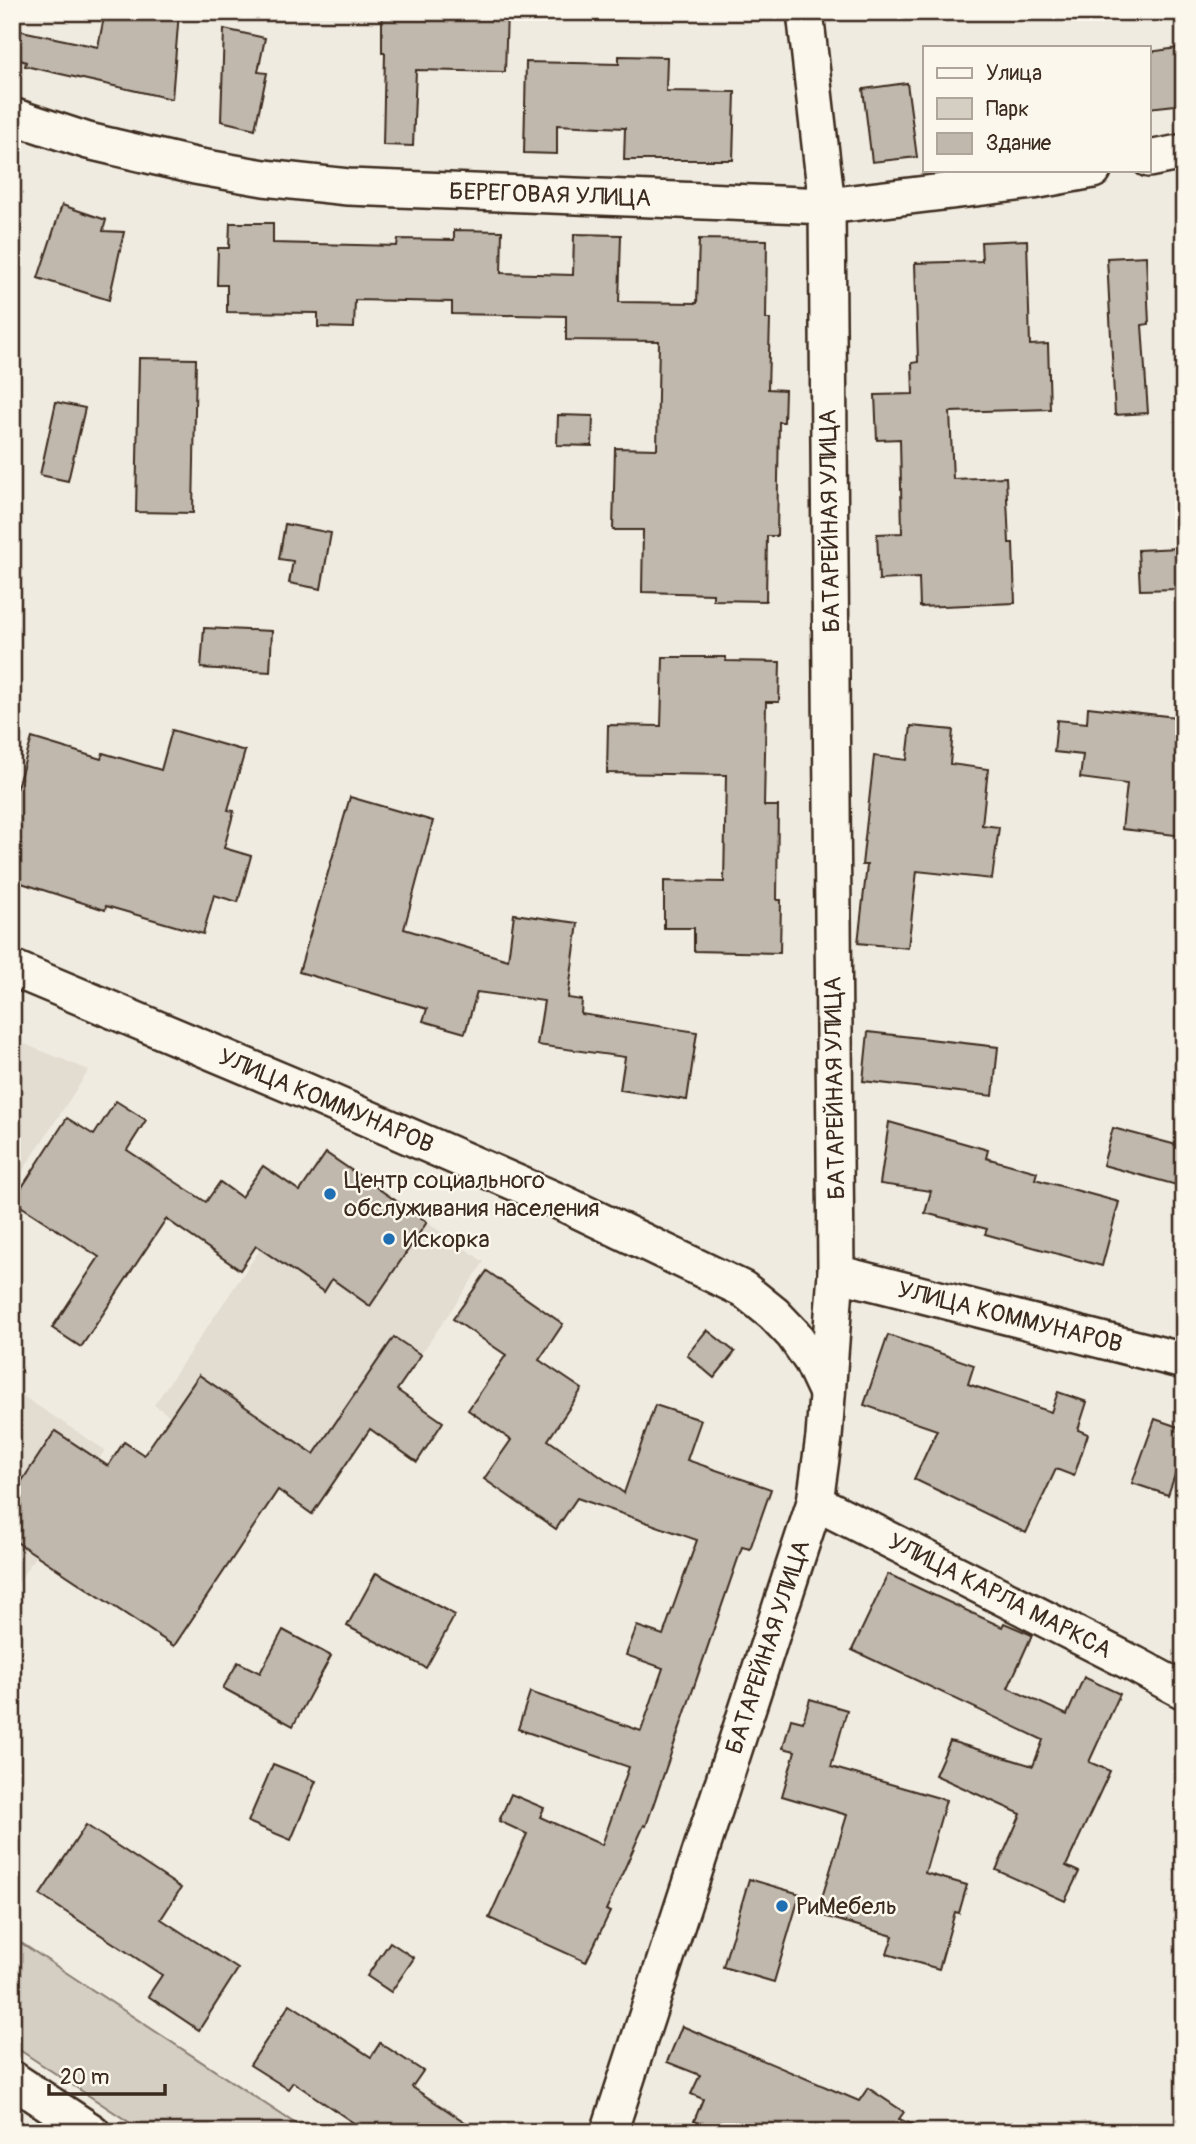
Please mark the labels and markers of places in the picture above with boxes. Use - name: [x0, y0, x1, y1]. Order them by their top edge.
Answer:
- place label: Центр социального обслуживания населения: [344, 1166, 599, 1223]
- marker: Центр социального обслуживания населения: [322, 1186, 338, 1202]
- place label: Искорка: [403, 1225, 490, 1254]
- marker: Искорка: [381, 1231, 397, 1247]
- place label: РиМебель: [796, 1892, 897, 1921]
- marker: РиМебель: [774, 1898, 790, 1914]

